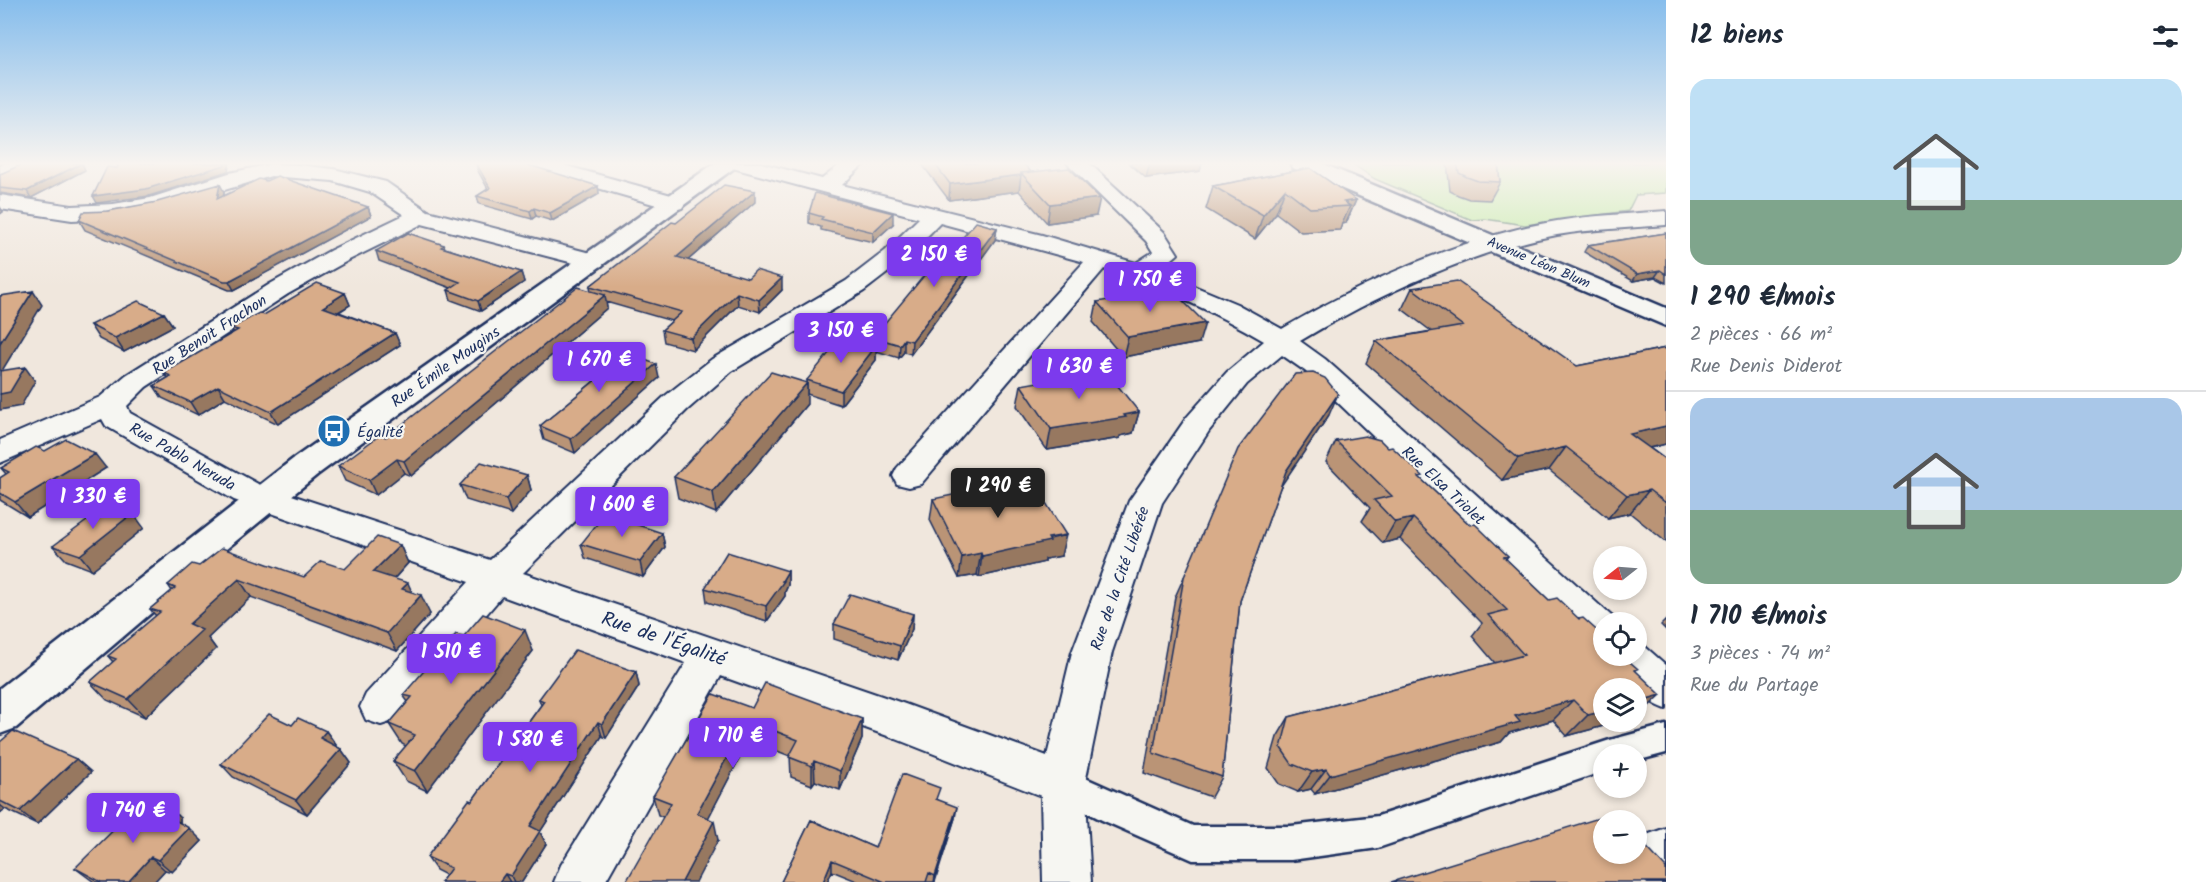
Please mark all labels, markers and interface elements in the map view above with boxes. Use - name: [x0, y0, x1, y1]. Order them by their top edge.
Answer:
- text: 12 biens: [1690, 15, 1784, 57]
- icon: filters: [2149, 20, 2182, 53]
- icon: home: [1882, 118, 1990, 226]
- street label: Avenue Léon Blum: [1484, 231, 1594, 295]
- pin: 2 150 €: [879, 237, 989, 288]
- text: 2 150 €: [901, 240, 967, 272]
- pin: 1 750 €: [1095, 262, 1205, 313]
- text: 1 750 €: [1118, 265, 1182, 297]
- text: 1 290 €/mois: [1690, 277, 1835, 319]
- street label: Rue Benoit Frachon: [147, 289, 272, 382]
- pin: 3 150 €: [786, 313, 896, 364]
- text: 3 150 €: [808, 316, 874, 348]
- text: 2 pièces · 66 m²: [1690, 319, 1832, 351]
- street label: Rue Émile Mougins: [386, 320, 506, 414]
- pin: 1 670 €: [544, 342, 654, 393]
- text: 1 670 €: [567, 345, 631, 377]
- pin: 1 630 €: [1024, 349, 1134, 400]
- text: Rue Denis Diderot: [1690, 351, 1842, 383]
- text: 1 630 €: [1046, 352, 1112, 384]
- bus stop icon: Égalité: [316, 413, 352, 449]
- street label: Rue Pablo Neruda: [124, 417, 240, 498]
- place label: Égalité: [357, 420, 403, 445]
- icon: home: [1882, 437, 1990, 545]
- street label: Rue Elsa Triolet: [1395, 441, 1491, 532]
- pin: 1 290 €: [943, 468, 1053, 519]
- text: 1 290 €: [965, 471, 1031, 503]
- pin: 1 330 €: [38, 479, 148, 530]
- text: 1 330 €: [60, 482, 126, 514]
- pin: 1 600 €: [567, 487, 677, 538]
- text: 1 600 €: [589, 490, 655, 522]
- street label: Rue de la Cité Libérée: [1084, 503, 1157, 654]
- north arrow: [1593, 546, 1647, 600]
- map controls: [1593, 546, 1647, 864]
- text: 1 710 €/mois: [1690, 596, 1827, 638]
- street label: Rue de l'Égalité: [597, 604, 731, 677]
- button: locate: [1593, 612, 1647, 666]
- pin: 1 510 €: [396, 634, 506, 685]
- text: 1 510 €: [421, 637, 481, 669]
- text: 3 pièces · 74 m²: [1690, 638, 1830, 670]
- text: Rue du Partage: [1690, 670, 1818, 702]
- button: layers: [1593, 678, 1647, 732]
- pin: 1 710 €: [678, 718, 788, 769]
- text: 1 710 €: [703, 721, 763, 753]
- pin: 1 580 €: [475, 722, 585, 773]
- text: 1 580 €: [497, 725, 563, 757]
- button: +: [1593, 744, 1647, 798]
- pin: 1 740 €: [78, 793, 188, 844]
- text: 1 740 €: [101, 796, 165, 828]
- button: −: [1593, 810, 1647, 864]

